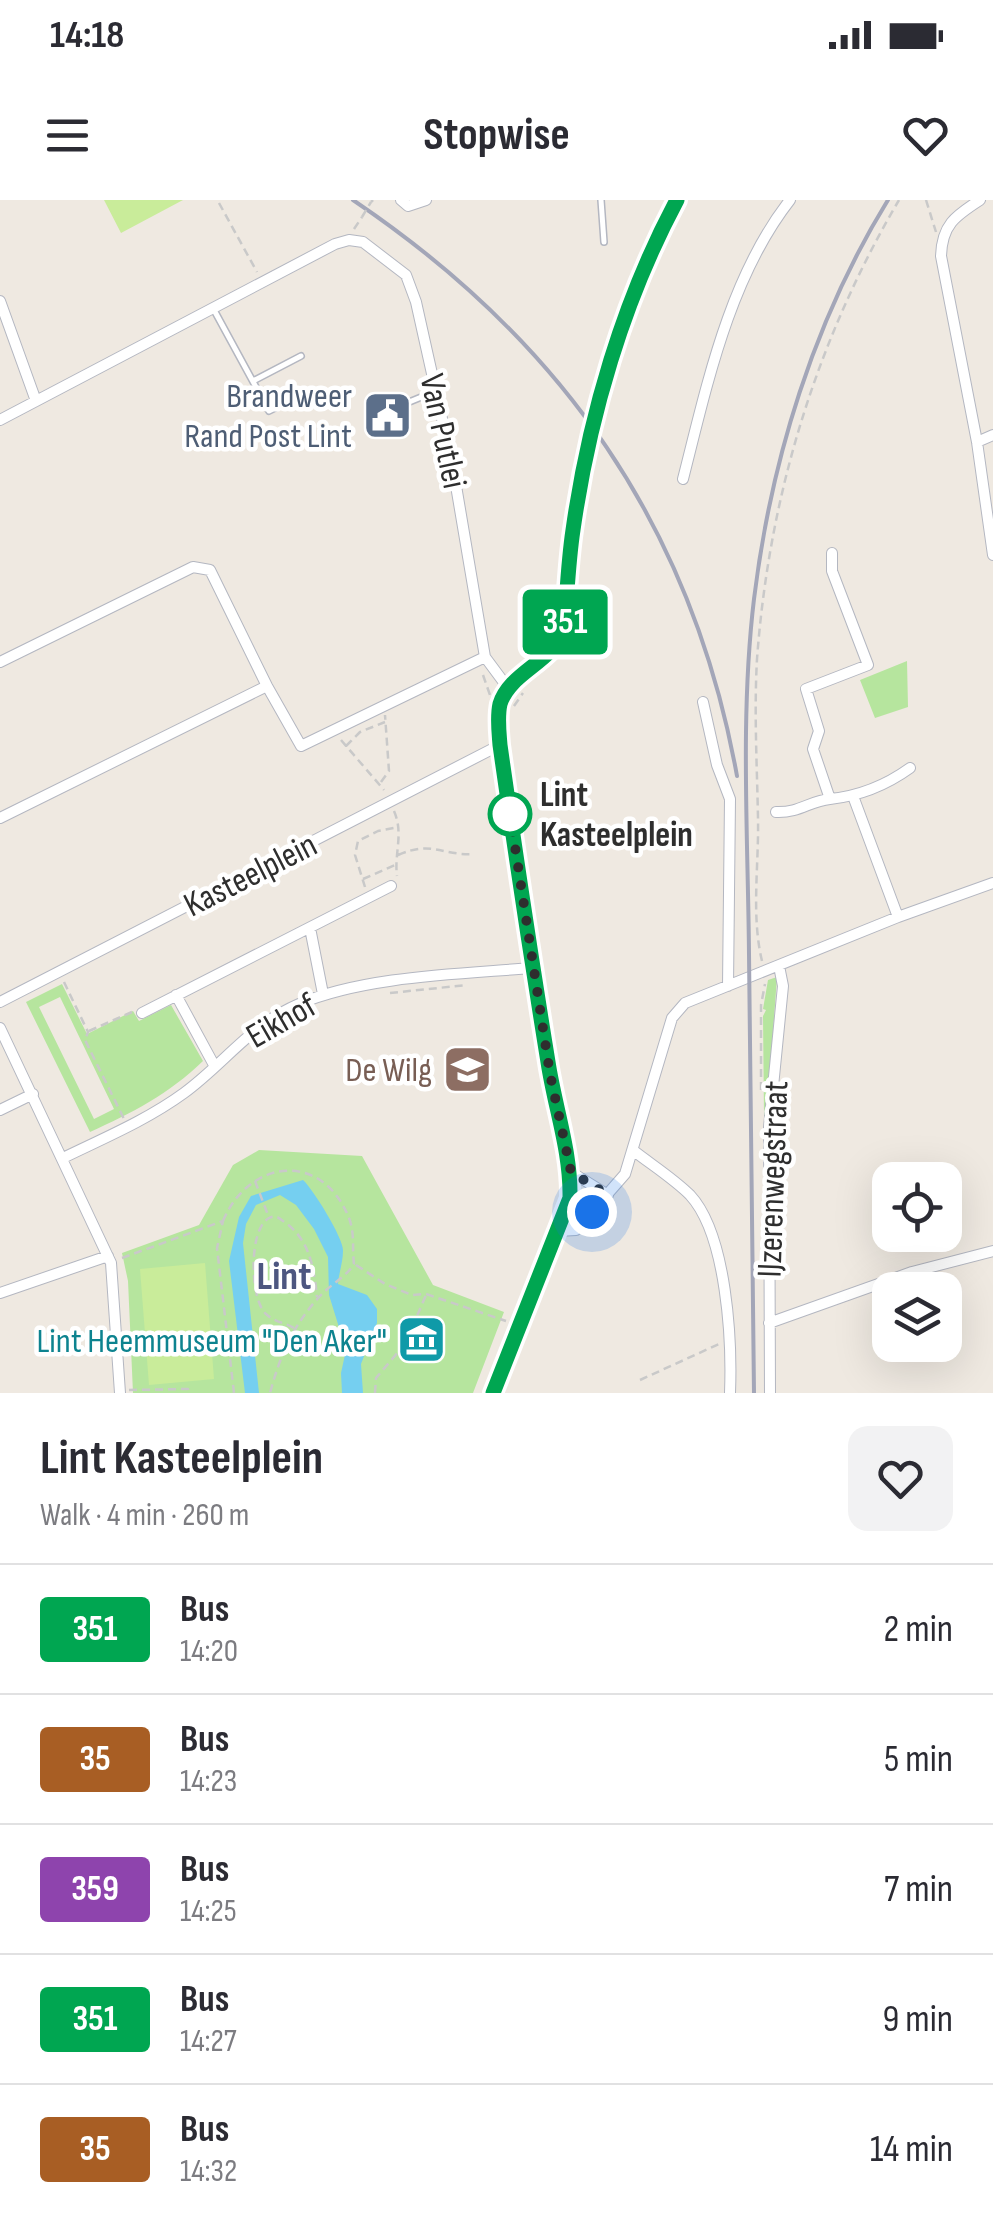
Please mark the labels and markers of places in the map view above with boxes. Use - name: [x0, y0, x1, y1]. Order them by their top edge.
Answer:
- place label: Brandweer Rand Post Lint: [184, 375, 352, 458]
- public building icon: Brandweer Rand Post Lint: [361, 389, 413, 441]
- place label: Lint Kasteelplein: [540, 774, 693, 857]
- marker: Lint Kasteelplein: [489, 793, 531, 835]
- school or university icon: De Wilg: [441, 1043, 493, 1095]
- place label: De Wilg: [345, 1049, 432, 1092]
- museum icon: Lint Heemmuseum "Den Aker": [396, 1314, 448, 1366]
- place label: Lint Heemmuseum "Den Aker": [36, 1320, 387, 1363]

